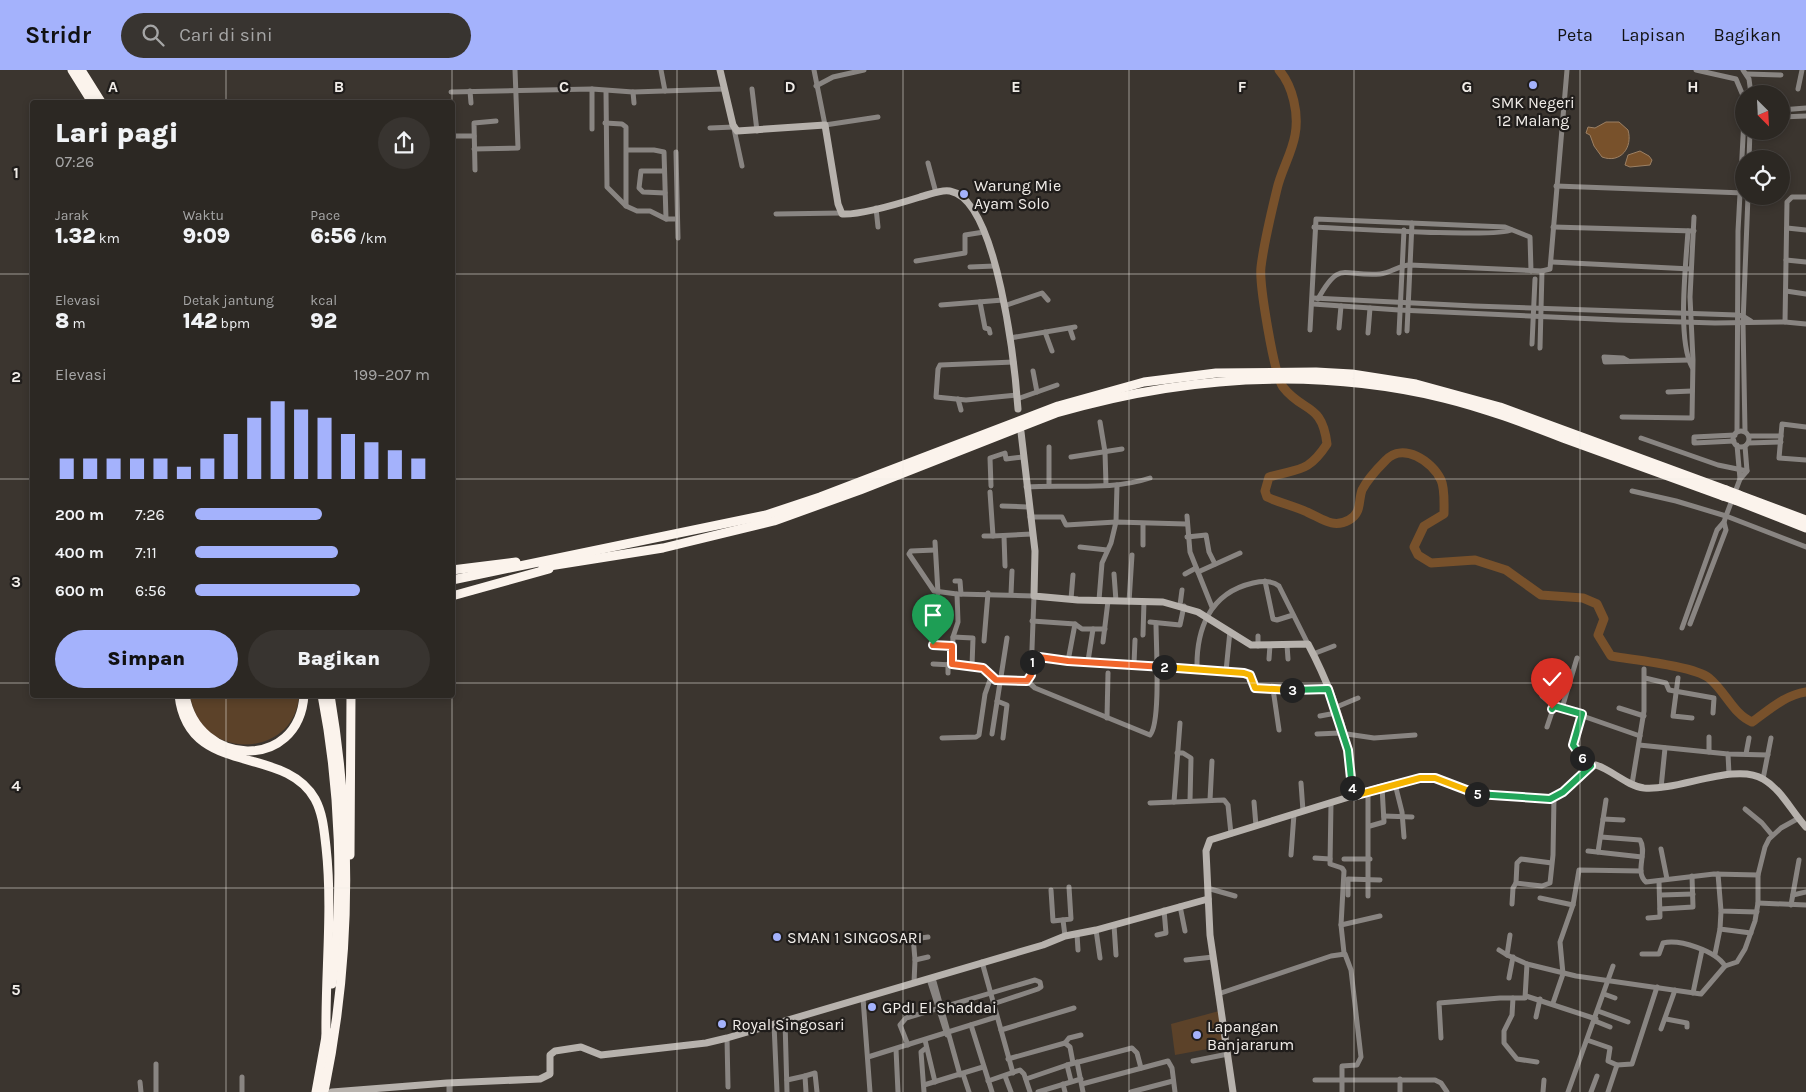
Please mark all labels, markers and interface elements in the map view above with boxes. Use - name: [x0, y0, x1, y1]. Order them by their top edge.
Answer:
- search box: [121, 13, 471, 58]
- text: Stridr: [25, 21, 91, 49]
- icon: search: [139, 21, 167, 49]
- text: Cari di sini: [179, 24, 273, 46]
- text: Peta: [1557, 24, 1593, 46]
- text: Lapisan: [1621, 24, 1685, 46]
- text: Bagikan: [1713, 24, 1781, 46]
- text: A: [108, 77, 118, 96]
- text: B: [334, 77, 344, 96]
- text: C: [559, 77, 569, 96]
- text: D: [785, 77, 796, 96]
- text: E: [1011, 77, 1021, 96]
- text: F: [1238, 77, 1247, 96]
- text: G: [1462, 77, 1472, 96]
- text: H: [1687, 77, 1699, 96]
- marker: SMK Negeri 12 Malang: [1527, 79, 1539, 91]
- north arrow: [1735, 85, 1790, 140]
- map controls: [1735, 85, 1790, 205]
- place label: SMK Negeri 12 Malang: [1491, 93, 1575, 130]
- text: Lari pagi: [55, 116, 179, 149]
- button: share: [378, 117, 430, 169]
- button: locate: [1735, 150, 1790, 205]
- text: 07:26: [55, 152, 94, 171]
- text: 1: [13, 163, 19, 182]
- place label: Warung Mie Ayam Solo: [974, 176, 1061, 213]
- marker: Warung Mie Ayam Solo: [958, 188, 970, 200]
- text: Jarak: [55, 207, 89, 224]
- text: Waktu: [183, 207, 224, 224]
- text: Pace: [310, 207, 340, 224]
- text: 1.32: [55, 224, 95, 248]
- text: 9:09: [183, 224, 230, 248]
- text: 6:56: [310, 224, 356, 248]
- text: km: [95, 230, 120, 247]
- text: /km: [356, 230, 387, 247]
- text: Elevasi: [55, 292, 100, 309]
- text: Detak jantung: [183, 292, 274, 309]
- text: kcal: [310, 292, 337, 309]
- text: 8: [55, 309, 69, 333]
- text: 142: [183, 309, 217, 333]
- text: 92: [310, 309, 337, 333]
- text: m: [69, 315, 86, 332]
- text: bpm: [217, 315, 250, 332]
- text: Elevasi: [55, 365, 107, 384]
- text: 199–207 m: [354, 365, 430, 384]
- text: 2: [11, 367, 21, 386]
- text: 200 m: [55, 505, 104, 524]
- text: 7:26: [135, 505, 165, 524]
- text: 400 m: [55, 543, 104, 562]
- text: 7:11: [135, 543, 157, 562]
- text: 3: [11, 572, 21, 591]
- text: 600 m: [55, 581, 104, 600]
- text: 6:56: [135, 581, 166, 600]
- pin: [912, 594, 954, 645]
- icon: arrive: [919, 601, 947, 629]
- button: Simpan: [55, 630, 238, 688]
- button: Bagikan: [248, 630, 430, 688]
- pin: 1: [1020, 650, 1044, 674]
- text: 1: [1030, 654, 1035, 671]
- pin: 2: [1152, 654, 1176, 680]
- pin: [1531, 658, 1573, 709]
- text: 2: [1160, 659, 1169, 676]
- icon: check: [1538, 665, 1566, 693]
- pin: 3: [1280, 678, 1304, 702]
- text: 3: [1288, 682, 1297, 699]
- pin: 6: [1570, 746, 1594, 770]
- text: 6: [1578, 750, 1587, 767]
- text: 4: [11, 776, 21, 795]
- pin: 4: [1340, 776, 1364, 800]
- text: 4: [1348, 780, 1357, 797]
- pin: 5: [1464, 782, 1490, 806]
- text: 5: [1473, 786, 1482, 803]
- place label: SMAN 1 SINGOSARI: [787, 928, 922, 947]
- marker: SMAN 1 SINGOSARI: [771, 931, 783, 943]
- text: 5: [11, 980, 21, 999]
- place label: GPdI El Shaddai: [882, 998, 997, 1017]
- marker: GPdI El Shaddai: [866, 1001, 878, 1013]
- place label: Royal Singosari: [732, 1015, 845, 1034]
- place label: Lapangan Banjararum: [1207, 1017, 1294, 1054]
- marker: Royal Singosari: [716, 1018, 728, 1030]
- marker: Lapangan Banjararum: [1191, 1029, 1203, 1041]

